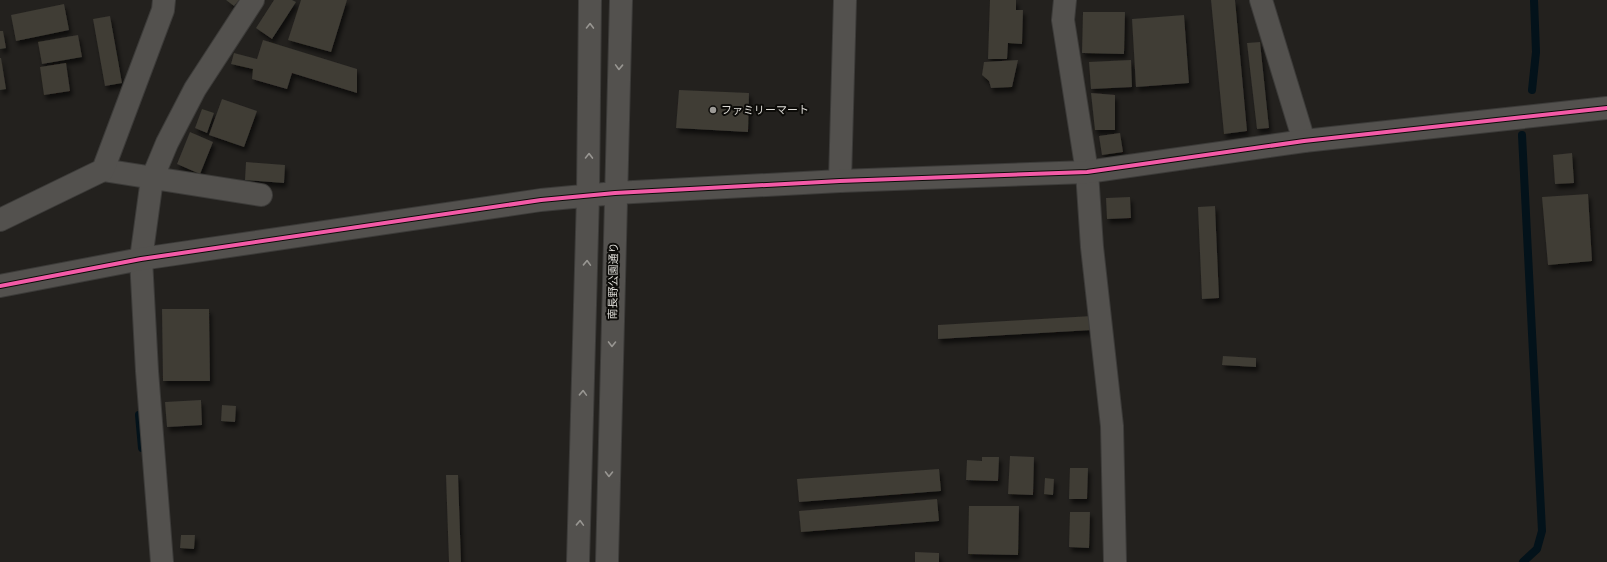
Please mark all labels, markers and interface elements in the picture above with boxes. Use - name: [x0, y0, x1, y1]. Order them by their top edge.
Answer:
- one-way arrow: [586, 23, 594, 29]
- one-way arrow: [615, 64, 623, 70]
- place label: ファミリーマート: [721, 103, 809, 117]
- marker: ファミリーマート: [708, 105, 718, 115]
- one-way arrow: [585, 153, 593, 159]
- street label: 南長野公園通り: [605, 242, 621, 320]
- one-way arrow: [582, 260, 591, 266]
- one-way arrow: [608, 341, 616, 347]
- one-way arrow: [579, 390, 587, 396]
- one-way arrow: [605, 471, 613, 477]
- one-way arrow: [575, 520, 584, 526]

